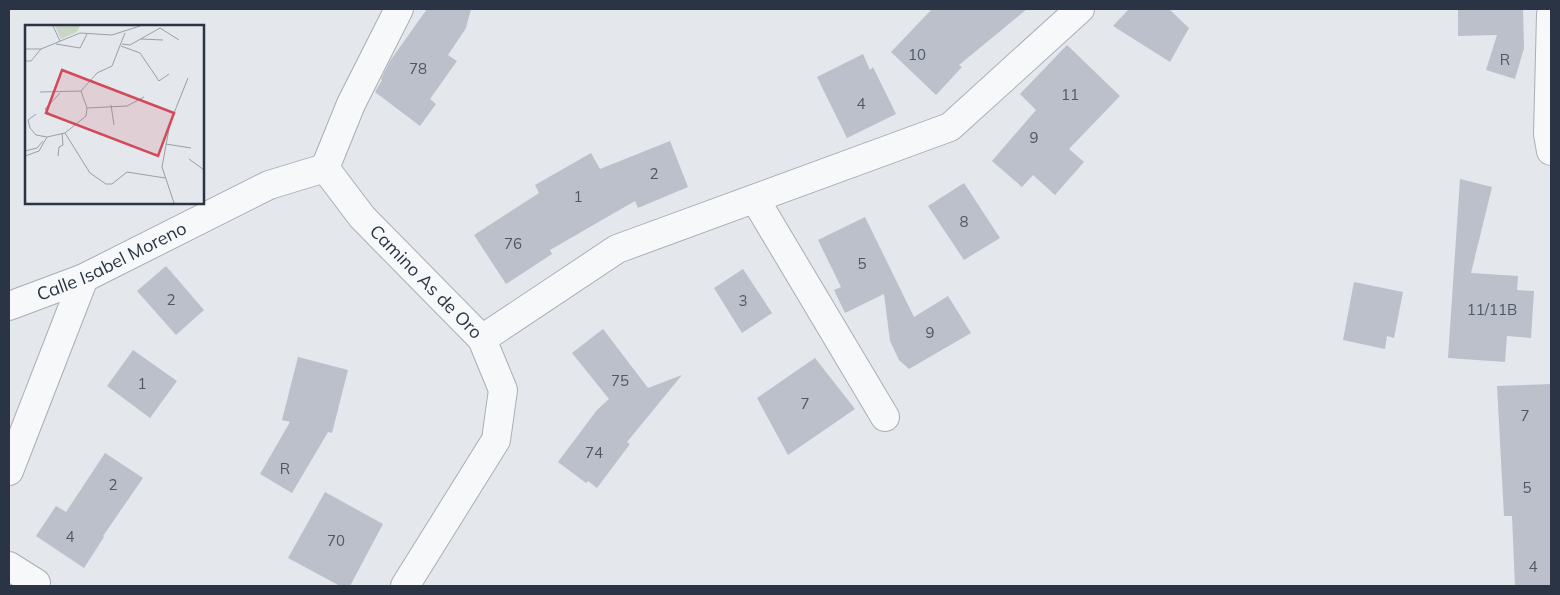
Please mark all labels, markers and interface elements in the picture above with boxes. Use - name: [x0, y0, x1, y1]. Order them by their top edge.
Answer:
- inset map: [25, 25, 204, 204]
- house number: 10: [908, 45, 926, 64]
- house number: R: [1500, 50, 1510, 69]
- house number: 78: [409, 59, 427, 78]
- house number: 11: [1061, 85, 1079, 104]
- house number: 4: [856, 94, 866, 113]
- house number: 9: [1029, 128, 1039, 147]
- house number: 2: [649, 164, 659, 183]
- house number: 1: [573, 187, 583, 206]
- house number: 8: [959, 212, 969, 231]
- street label: Calle Isabel Moreno: [33, 216, 190, 306]
- street label: Camino As de Oro: [365, 220, 487, 344]
- house number: 76: [504, 234, 522, 253]
- house number: 5: [857, 254, 867, 273]
- house number: 2: [166, 290, 176, 309]
- house number: 3: [738, 291, 748, 310]
- house number: 11/11B: [1467, 300, 1517, 319]
- house number: 9: [925, 323, 935, 342]
- house number: 75: [611, 371, 629, 390]
- house number: 1: [137, 374, 147, 393]
- house number: 7: [800, 394, 810, 413]
- house number: 7: [1520, 406, 1530, 425]
- house number: 74: [585, 443, 603, 462]
- house number: R: [280, 459, 290, 478]
- house number: 2: [108, 475, 118, 494]
- house number: 5: [1522, 478, 1532, 497]
- house number: 4: [65, 527, 75, 546]
- house number: 70: [327, 531, 345, 550]
- house number: 4: [1528, 557, 1538, 576]

